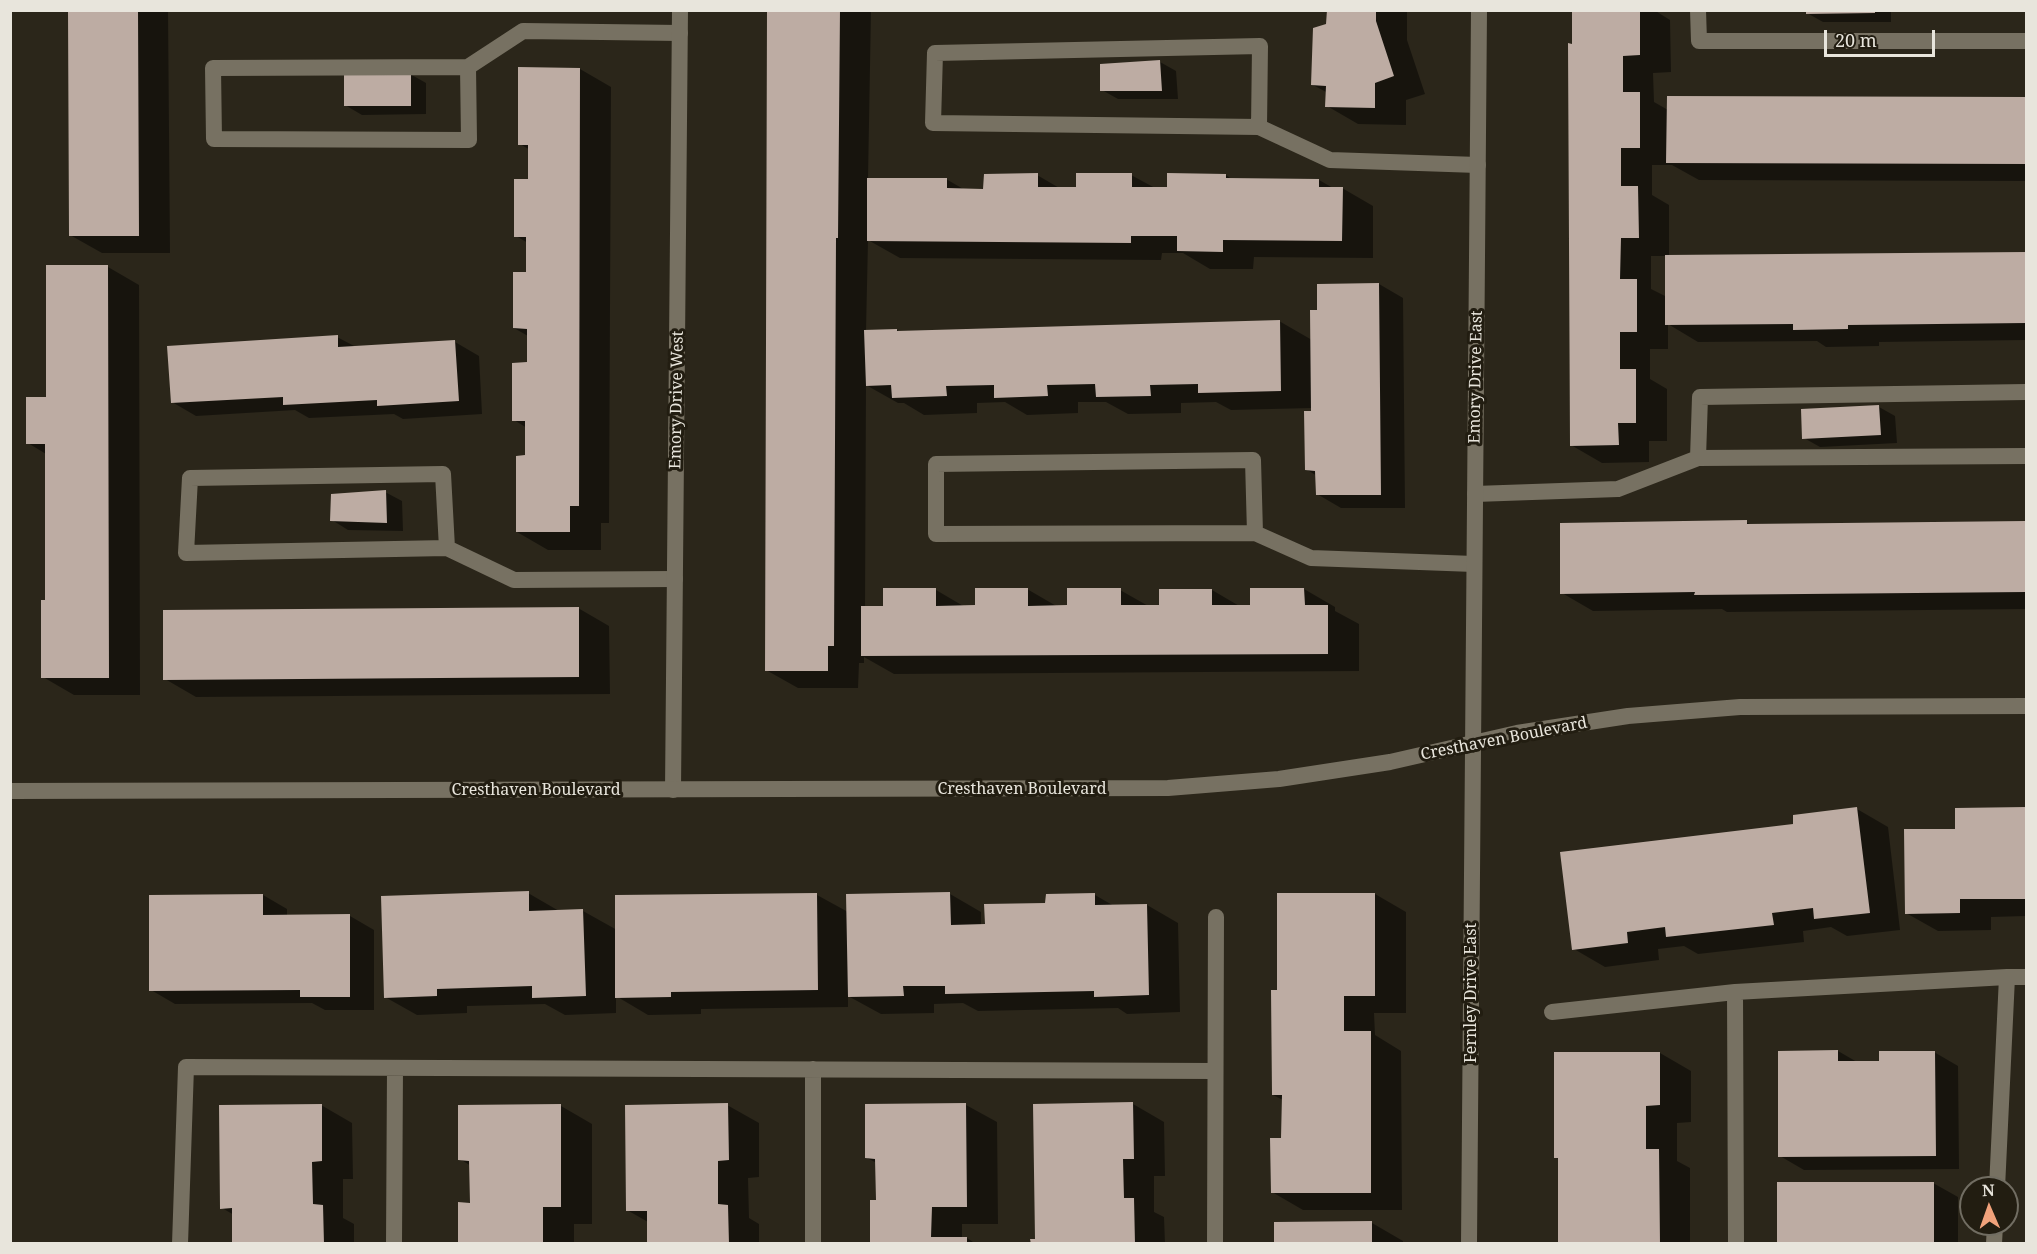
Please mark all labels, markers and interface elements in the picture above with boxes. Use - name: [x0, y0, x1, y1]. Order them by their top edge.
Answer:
- scale bar: [1827, 18, 1938, 56]
- text: 20 m: [1835, 28, 1877, 52]
- street label: Emory Drive East: [1465, 310, 1487, 444]
- street label: Emory Drive West: [666, 331, 688, 469]
- street label: Cresthaven Boulevard: [1419, 713, 1589, 765]
- street label: Cresthaven Boulevard: [937, 779, 1107, 799]
- street label: Cresthaven Boulevard: [451, 780, 621, 800]
- street label: Fernley Drive East: [1461, 923, 1481, 1063]
- north arrow: [1959, 1176, 2019, 1236]
- text: N: [1982, 1179, 1995, 1201]

